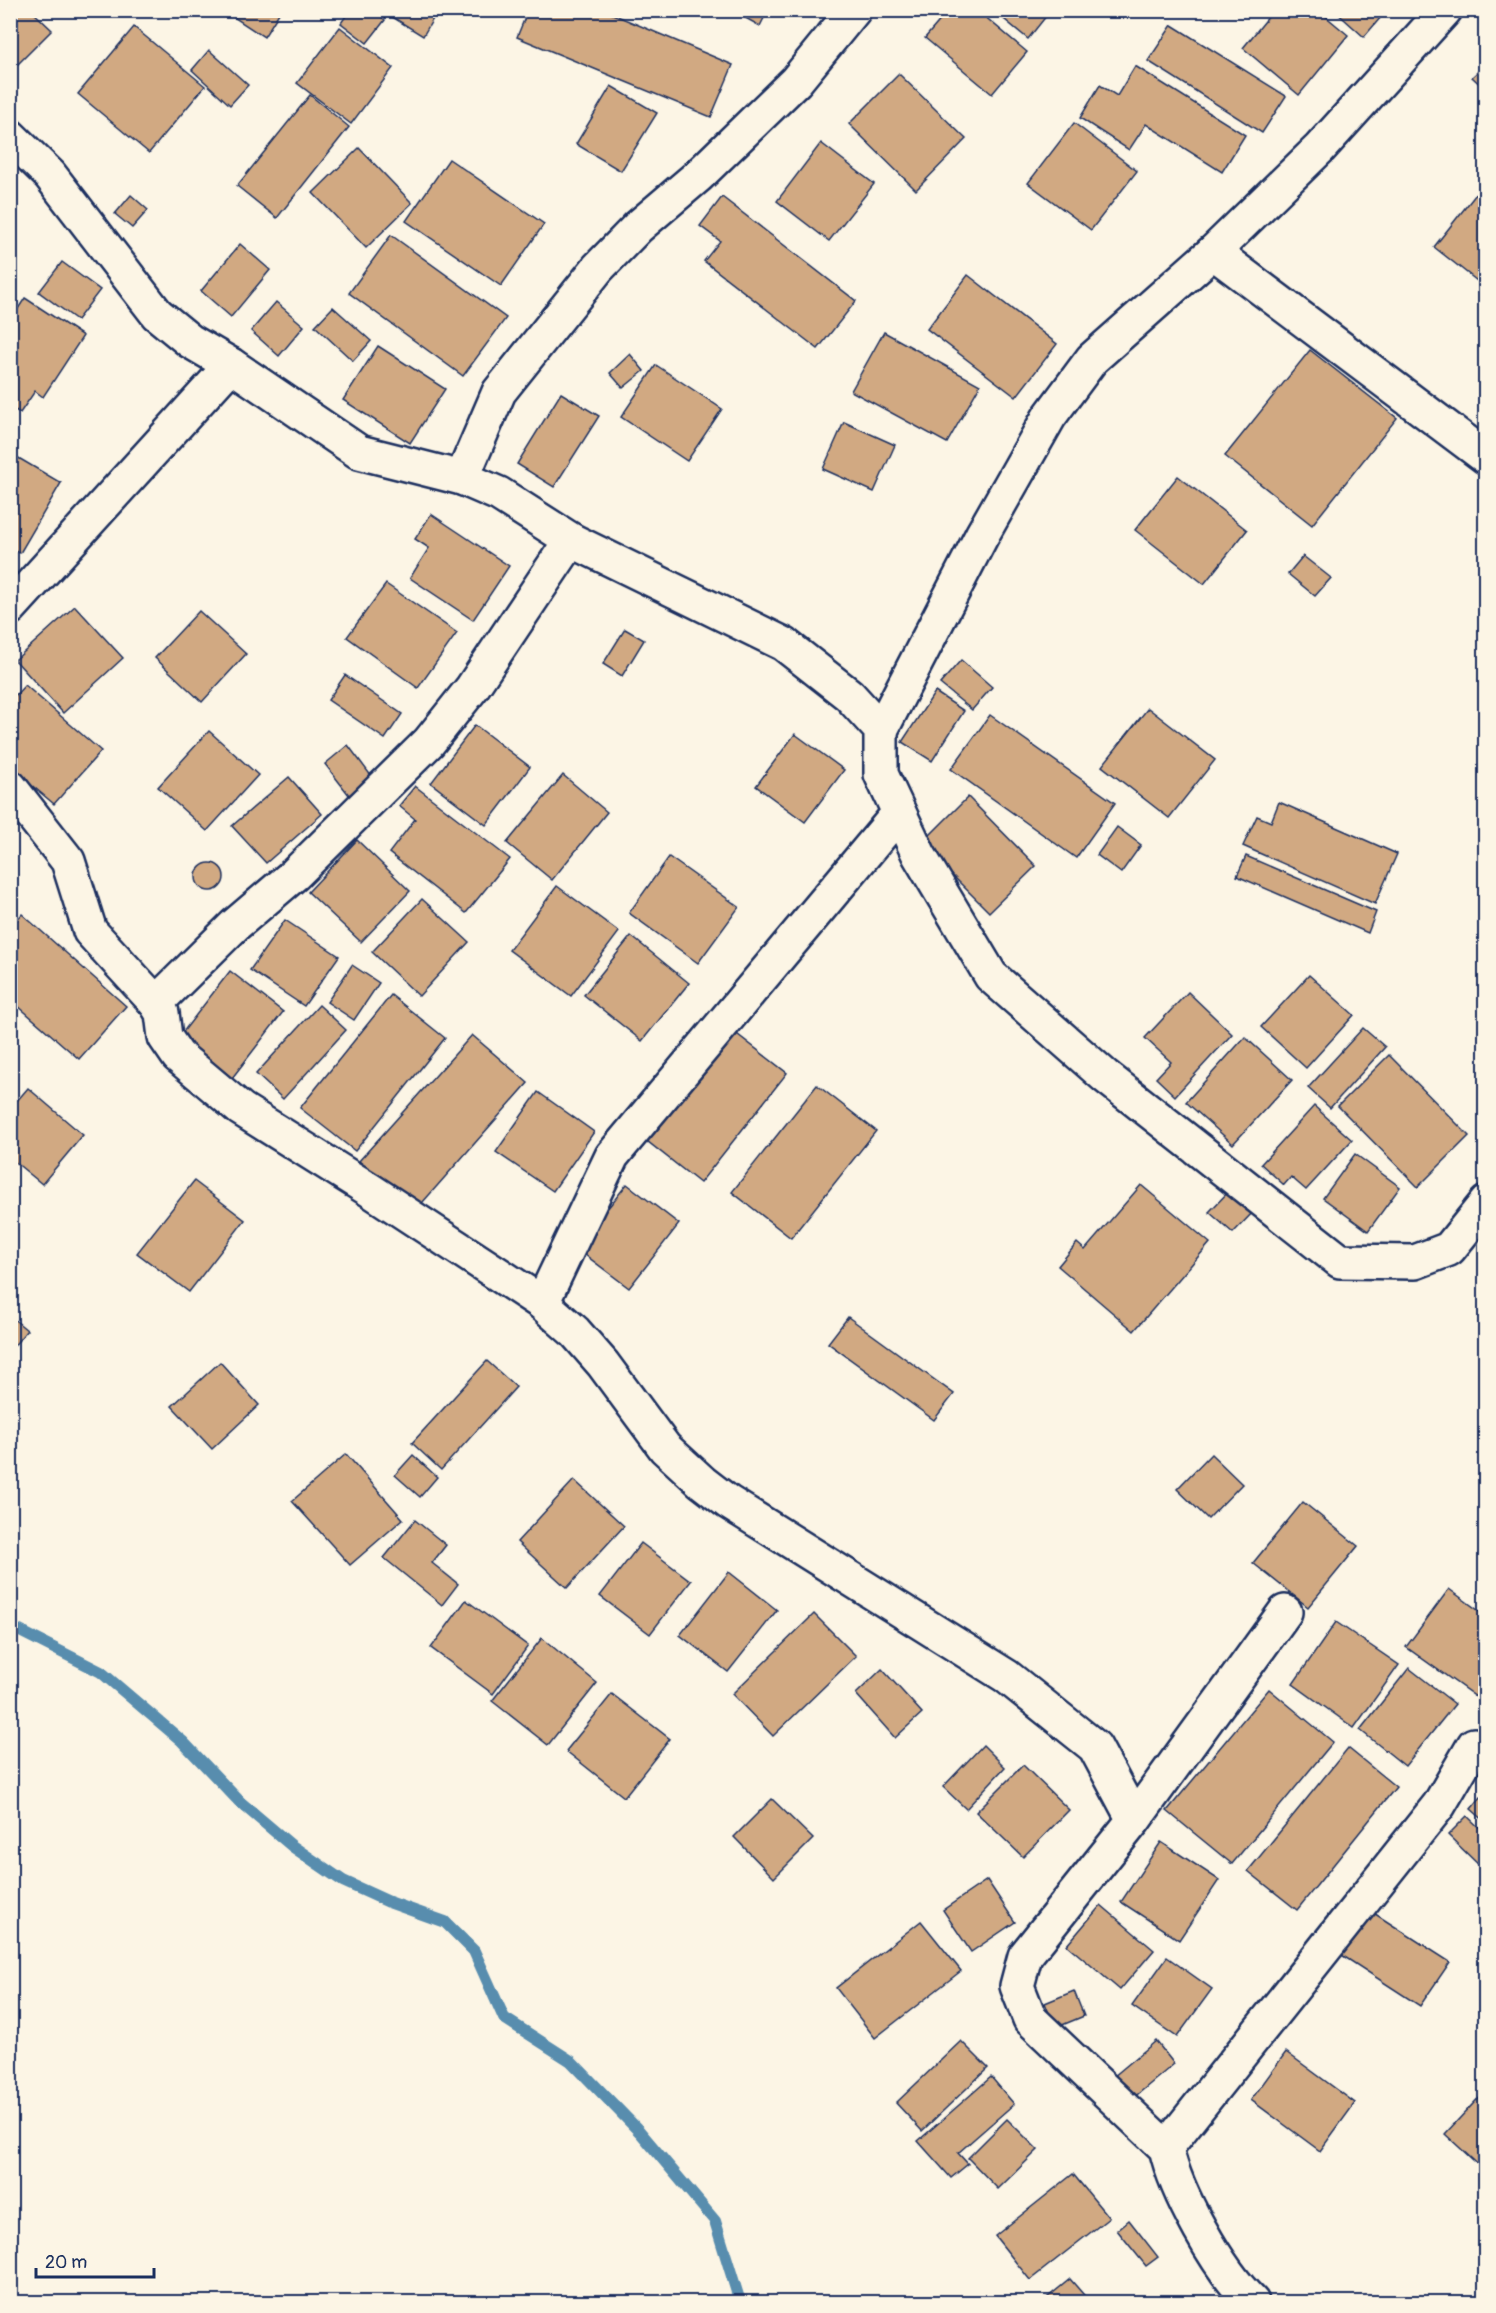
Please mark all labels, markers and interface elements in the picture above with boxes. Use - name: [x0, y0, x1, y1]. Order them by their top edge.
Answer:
- scale bar: [36, 2241, 154, 2279]
- text: 20 m: [45, 2251, 87, 2274]

